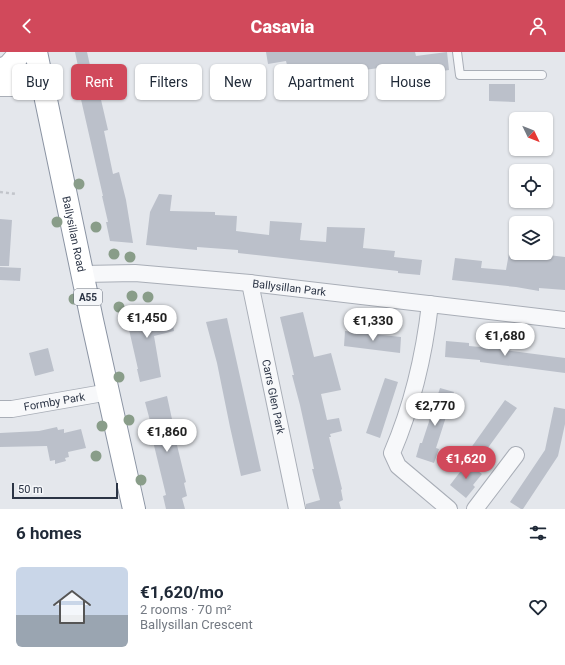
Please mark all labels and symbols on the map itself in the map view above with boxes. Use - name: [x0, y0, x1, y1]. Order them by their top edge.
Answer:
- north arrow: [509, 112, 553, 156]
- street label: Ballysillan Road: [59, 195, 88, 273]
- street label: Ballysillan Park: [252, 277, 327, 299]
- road number: A55: [74, 289, 102, 305]
- pin: €1,450: [114, 305, 180, 339]
- pin: €1,330: [340, 308, 406, 342]
- pin: €1,680: [472, 323, 538, 357]
- street label: Carrs Glen Park: [259, 358, 287, 436]
- street label: Formby Park: [23, 390, 86, 414]
- pin: €2,770: [402, 393, 468, 427]
- pin: €1,860: [134, 419, 200, 453]
- pin: €1,620: [433, 446, 499, 480]
- scale bar: [12, 481, 118, 500]

